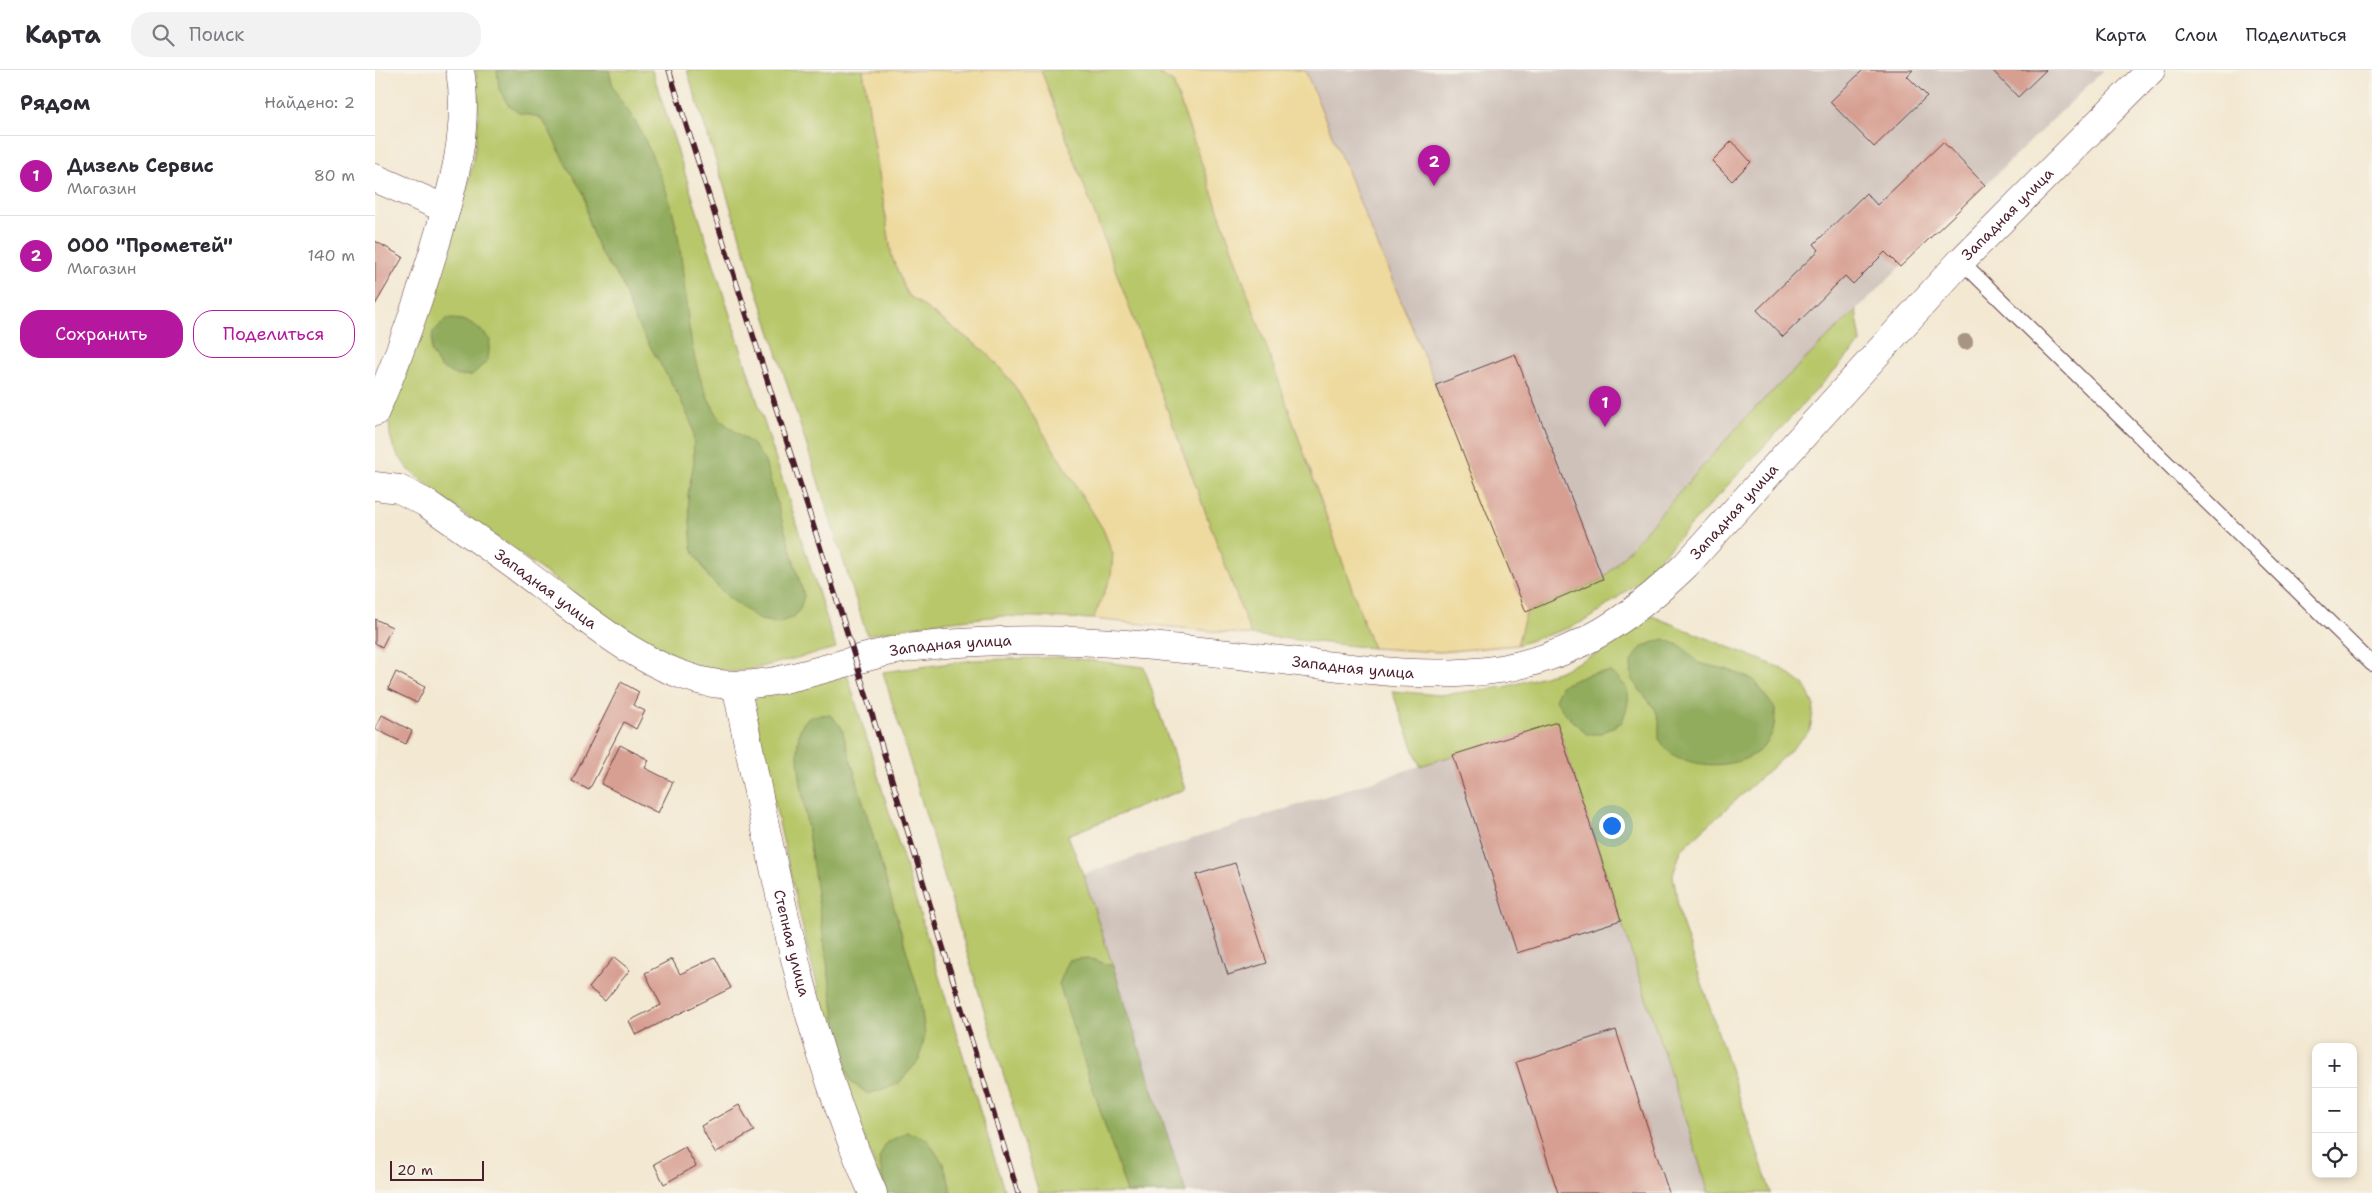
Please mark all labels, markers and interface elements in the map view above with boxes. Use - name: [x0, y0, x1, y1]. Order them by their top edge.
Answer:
- search box: [131, 12, 481, 57]
- text: Карта: [25, 19, 101, 51]
- icon: search: [149, 21, 177, 49]
- text: Поиск: [189, 22, 244, 47]
- text: Карта: [2095, 23, 2146, 47]
- text: Слои: [2174, 23, 2218, 47]
- text: Поделиться: [2246, 23, 2347, 47]
- text: Рядом: [20, 89, 90, 117]
- text: Найдено: 2: [264, 92, 355, 113]
- pin: 2: [1418, 145, 1450, 186]
- text: Дизель Сервис: [67, 153, 214, 178]
- street label: Западная улица: [1957, 163, 2058, 265]
- text: 1: [32, 165, 40, 186]
- text: 80 m: [314, 165, 355, 186]
- text: Магазин: [67, 178, 136, 199]
- text: ООО "Прометей": [67, 233, 233, 258]
- text: 2: [30, 245, 42, 266]
- text: 140 m: [308, 245, 355, 266]
- text: Магазин: [67, 258, 136, 279]
- button: Сохранить: [20, 310, 183, 358]
- button: Поделиться: [193, 310, 355, 358]
- pin: 1: [1589, 386, 1621, 427]
- street label: Западная улица: [1686, 459, 1783, 564]
- street label: Западная улица: [491, 544, 601, 634]
- street label: Западная улица: [888, 631, 1013, 661]
- street label: Западная улица: [1291, 651, 1415, 683]
- your location: [1599, 813, 1625, 839]
- street label: Степная улица: [769, 888, 814, 999]
- map controls: [2312, 1043, 2357, 1178]
- button: +: [2312, 1043, 2357, 1088]
- button: −: [2312, 1088, 2357, 1133]
- button: locate: [2312, 1133, 2357, 1178]
- scale bar: [390, 1158, 484, 1181]
- text: 20 m: [397, 1161, 433, 1179]

